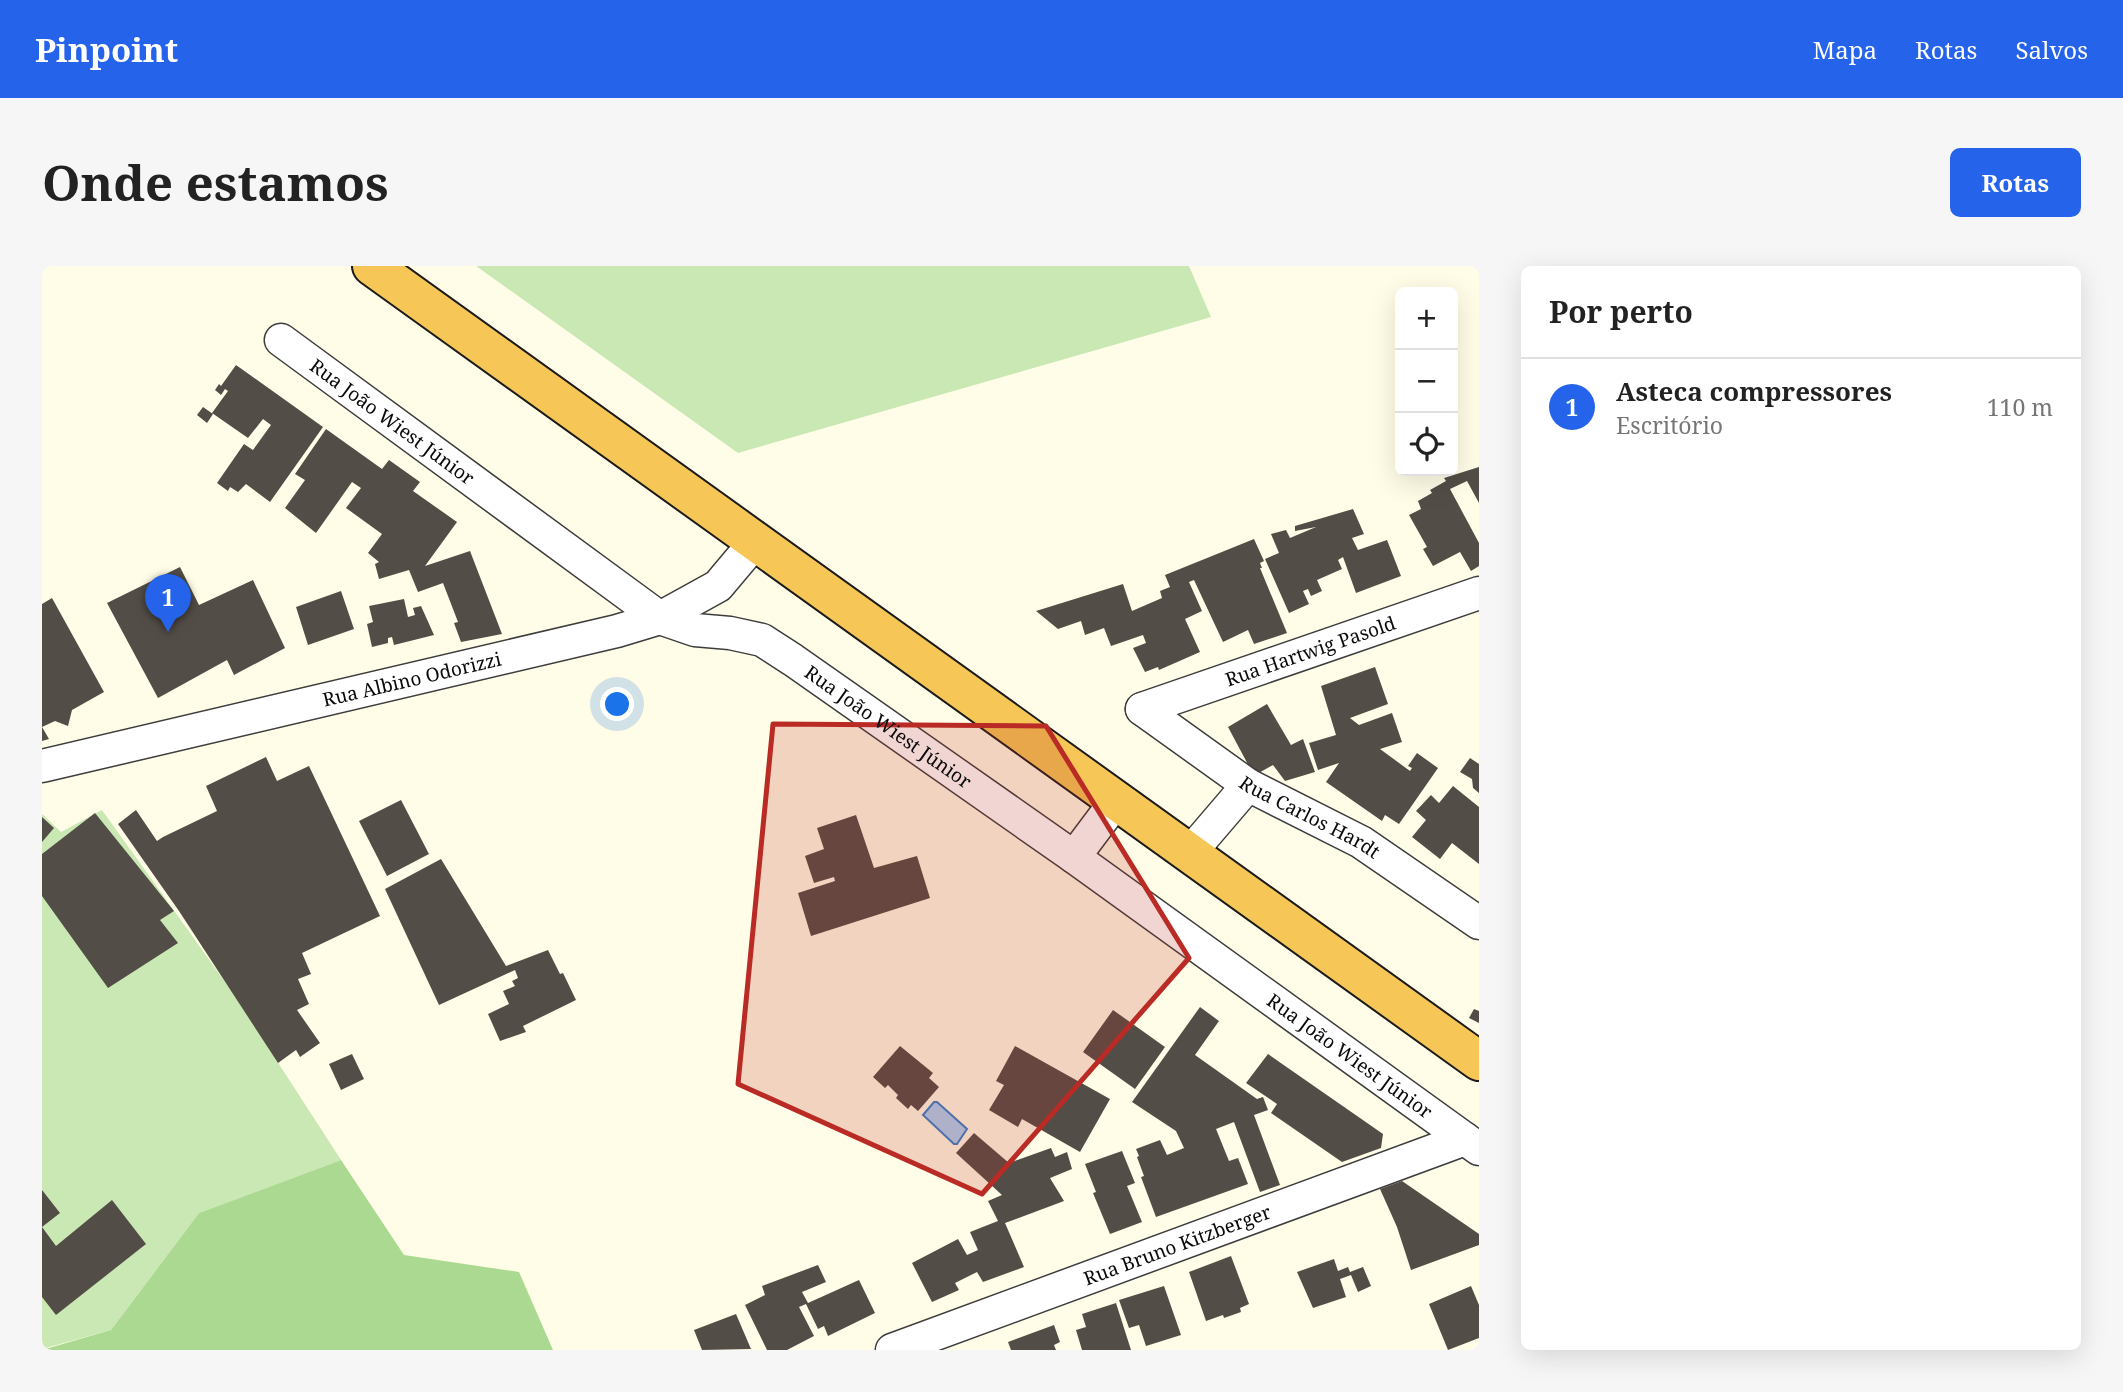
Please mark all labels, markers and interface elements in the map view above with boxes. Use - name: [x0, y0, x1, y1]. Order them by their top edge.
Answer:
- text: Pinpoint: [35, 27, 178, 72]
- text: Mapa: [1813, 33, 1877, 66]
- text: Rotas: [1915, 33, 1977, 66]
- text: Salvos: [2015, 33, 2088, 66]
- button: Rotas: [1950, 148, 2081, 217]
- text: Onde estamos: [42, 149, 389, 215]
- map controls: [1395, 287, 1458, 476]
- button: +: [1395, 287, 1458, 350]
- text: Por perto: [1549, 291, 1693, 332]
- button: −: [1395, 350, 1458, 413]
- street label: Rua João Wiest Júnior: [305, 353, 480, 491]
- text: Asteca compressores: [1616, 373, 1892, 409]
- text: 1: [1566, 391, 1579, 423]
- text: 110 m: [1987, 391, 2053, 423]
- text: Escritório: [1616, 409, 1723, 441]
- button: locate: [1395, 413, 1458, 476]
- pin: 1: [145, 574, 191, 632]
- street label: Rua Hartwig Pasold: [1222, 610, 1399, 692]
- street label: Rua Albino Odorizzi: [320, 646, 504, 713]
- street label: Rua João Wiest Júnior: [800, 659, 977, 794]
- your location: [600, 687, 634, 721]
- street label: Rua Carlos Hardt: [1234, 770, 1386, 865]
- street label: Rua João Wiest Júnior: [1262, 987, 1438, 1124]
- street label: Rua Bruno Kitzberger: [1080, 1199, 1275, 1291]

